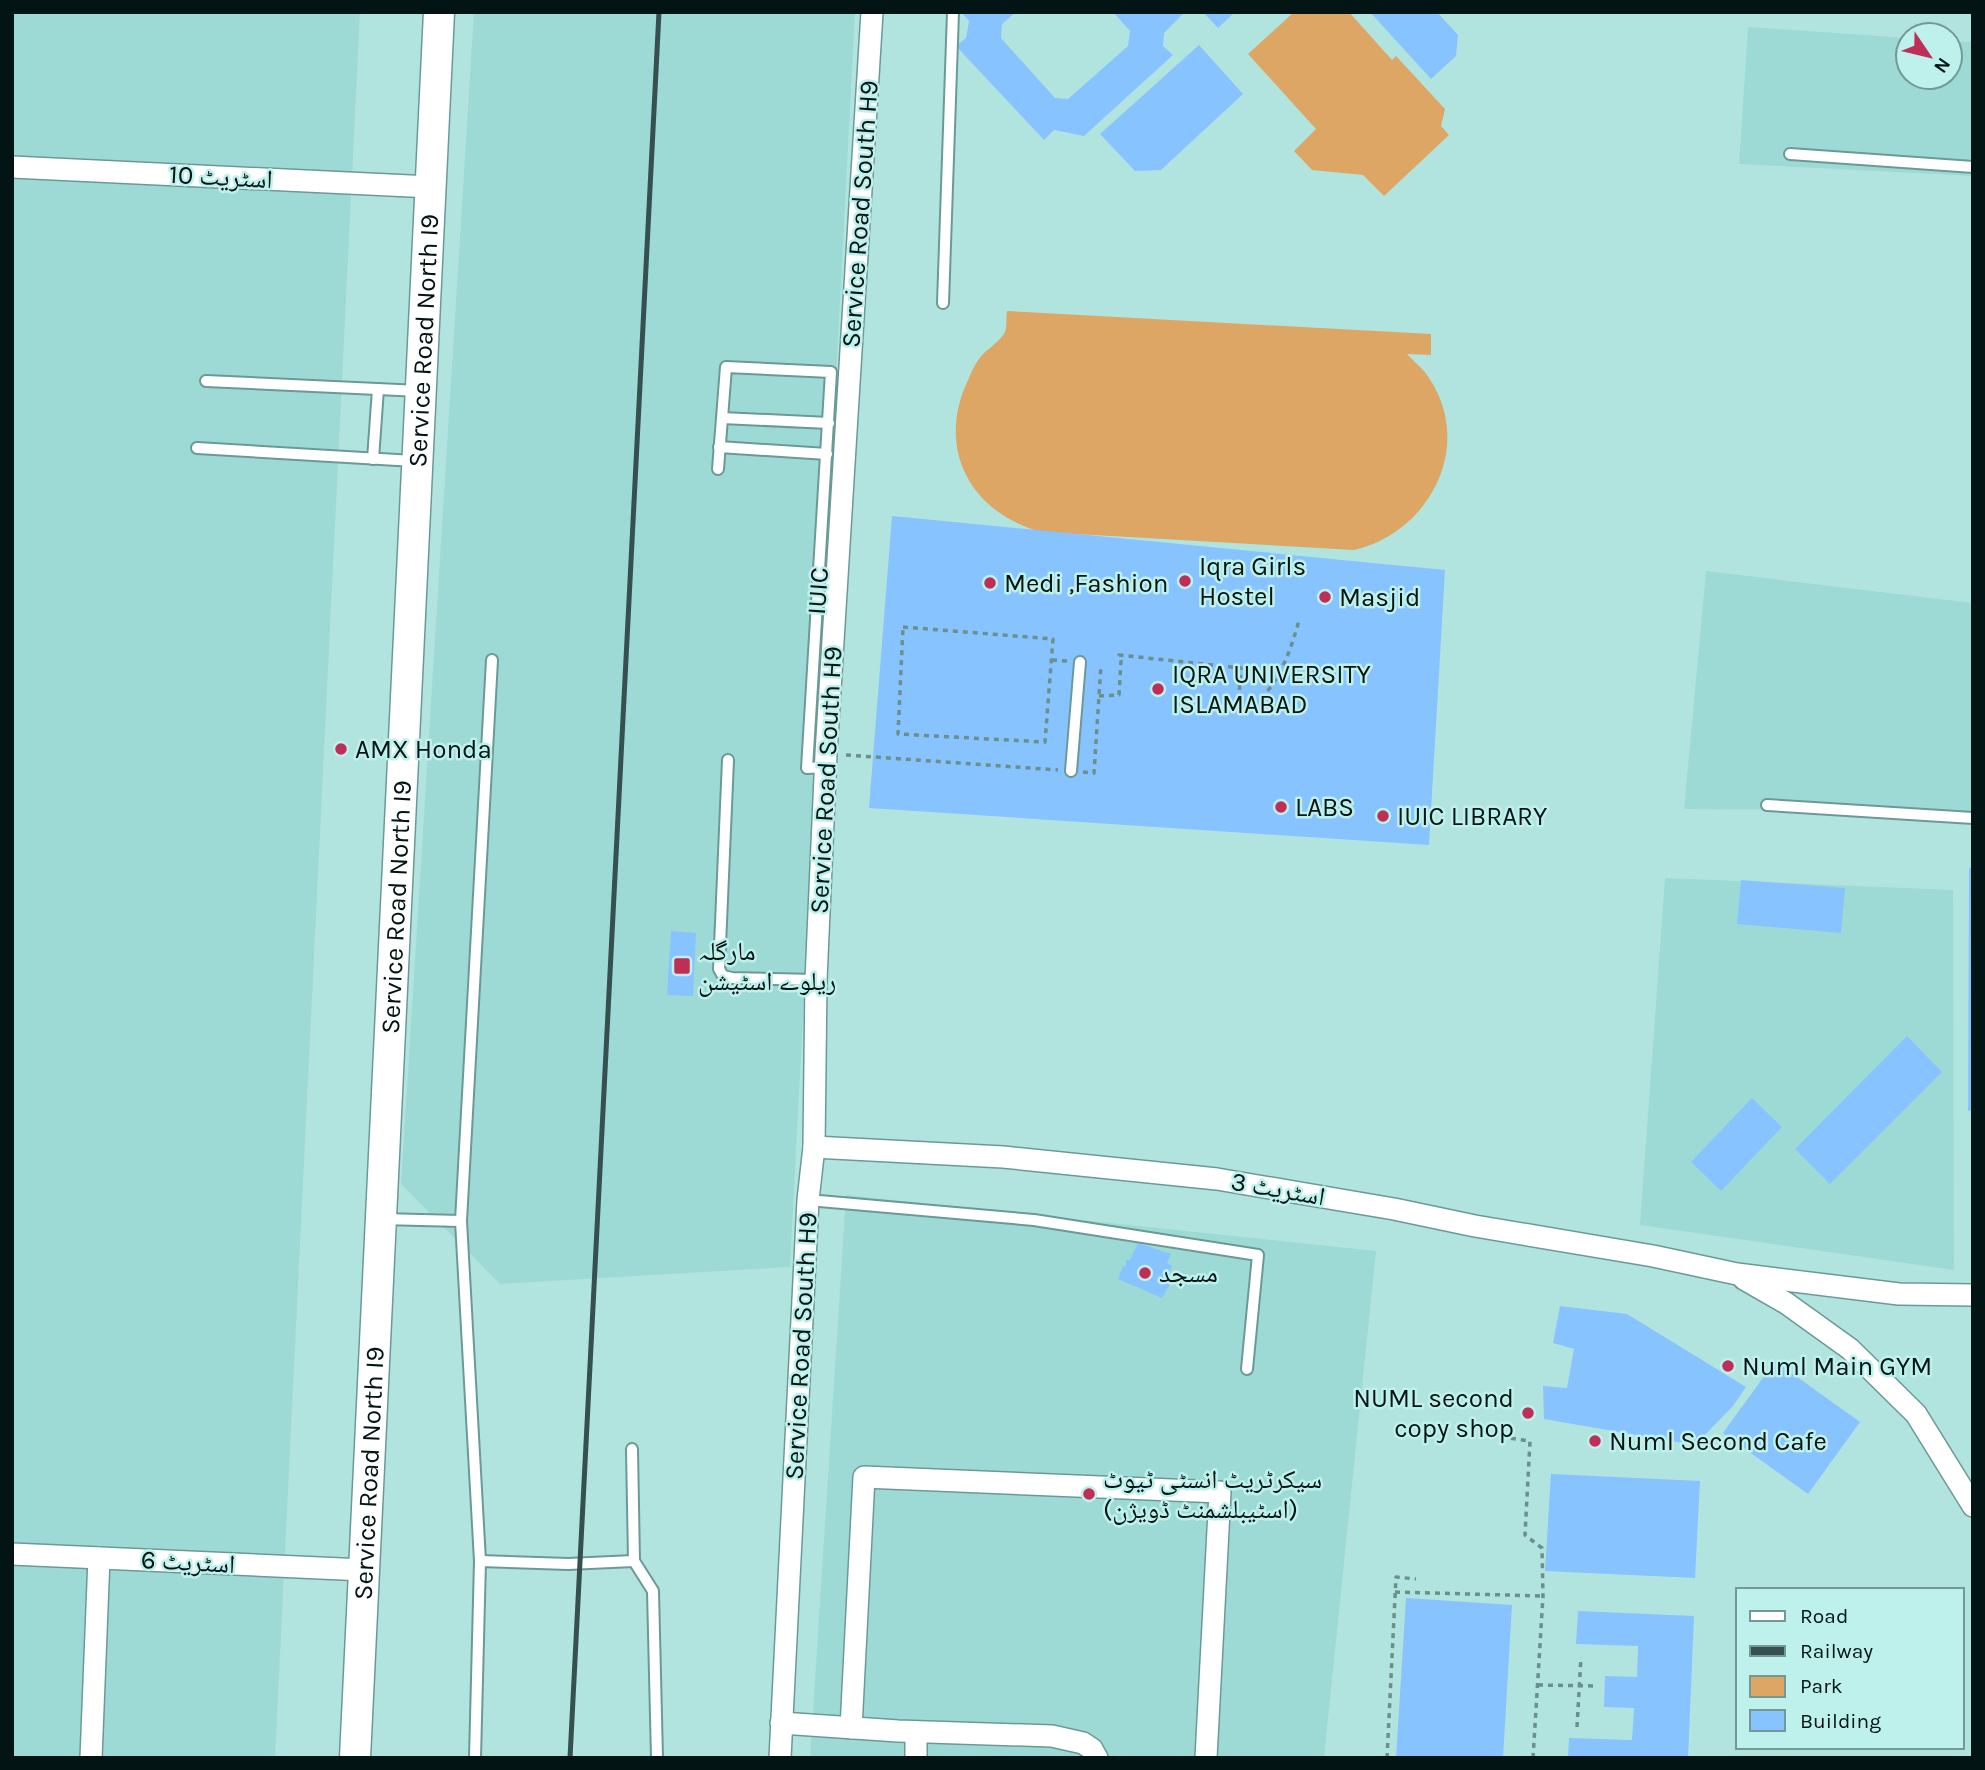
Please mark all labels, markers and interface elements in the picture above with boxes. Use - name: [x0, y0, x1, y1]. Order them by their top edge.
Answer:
- north arrow: [1894, 21, 1964, 91]
- text: N: [1929, 53, 1955, 77]
- street label: Service Road South H9: [835, 79, 885, 349]
- street label: اسٹریٹ 10: [168, 159, 274, 195]
- street label: Service Road North I9: [402, 213, 445, 468]
- place label: Iqra Girls Hostel: [1199, 551, 1306, 612]
- street label: IUIC: [801, 566, 835, 616]
- place label: Medi ,Fashion: [1004, 568, 1168, 599]
- marker: Iqra Girls Hostel: [1177, 573, 1193, 589]
- marker: Medi ,Fashion: [982, 575, 998, 591]
- place label: Masjid: [1339, 582, 1420, 613]
- marker: Masjid: [1317, 589, 1333, 605]
- street label: Service Road South H9: [804, 645, 848, 915]
- place label: IQRA UNIVERSITY ISLAMABAD: [1172, 659, 1371, 720]
- marker: IQRA UNIVERSITY ISLAMABAD: [1150, 681, 1166, 697]
- place label: AMX Honda: [355, 734, 492, 765]
- marker: AMX Honda: [333, 741, 349, 757]
- street label: Service Road North I9: [374, 779, 418, 1034]
- place label: LABS: [1295, 792, 1354, 823]
- marker: LABS: [1273, 799, 1289, 815]
- place label: IUIC LIBRARY: [1397, 801, 1548, 832]
- marker: IUIC LIBRARY: [1375, 808, 1391, 824]
- place label: مارگلہ ریلوے اسٹیشن: [698, 936, 836, 997]
- marker: مارگلہ ریلوے اسٹیشن: [672, 956, 692, 976]
- street label: اسٹریٹ 3: [1229, 1165, 1327, 1213]
- street label: Service Road South H9: [779, 1211, 823, 1481]
- place label: مسجد: [1159, 1258, 1218, 1289]
- marker: مسجد: [1137, 1265, 1153, 1281]
- street label: Service Road North I9: [347, 1346, 390, 1601]
- place label: Numl Main GYM: [1742, 1351, 1932, 1382]
- marker: Numl Main GYM: [1720, 1358, 1736, 1374]
- place label: NUML second copy shop: [1353, 1383, 1514, 1444]
- marker: NUML second copy shop: [1520, 1405, 1536, 1421]
- place label: Numl Second Cafe: [1609, 1426, 1827, 1457]
- marker: Numl Second Cafe: [1587, 1433, 1603, 1449]
- place label: سیکرٹریٹ انسٹی ٹیوٹ (اسٹیبلشمنٹ ڈویژن): [1103, 1464, 1322, 1525]
- marker: سیکرٹریٹ انسٹی ٹیوٹ (اسٹیبلشمنٹ ڈویژن): [1081, 1486, 1097, 1502]
- street label: اسٹریٹ 6: [140, 1544, 236, 1580]
- legend: [1736, 1588, 1964, 1749]
- text: Road: [1800, 1604, 1848, 1628]
- text: Railway: [1800, 1639, 1873, 1663]
- text: Park: [1800, 1674, 1843, 1698]
- text: Building: [1800, 1709, 1881, 1733]

